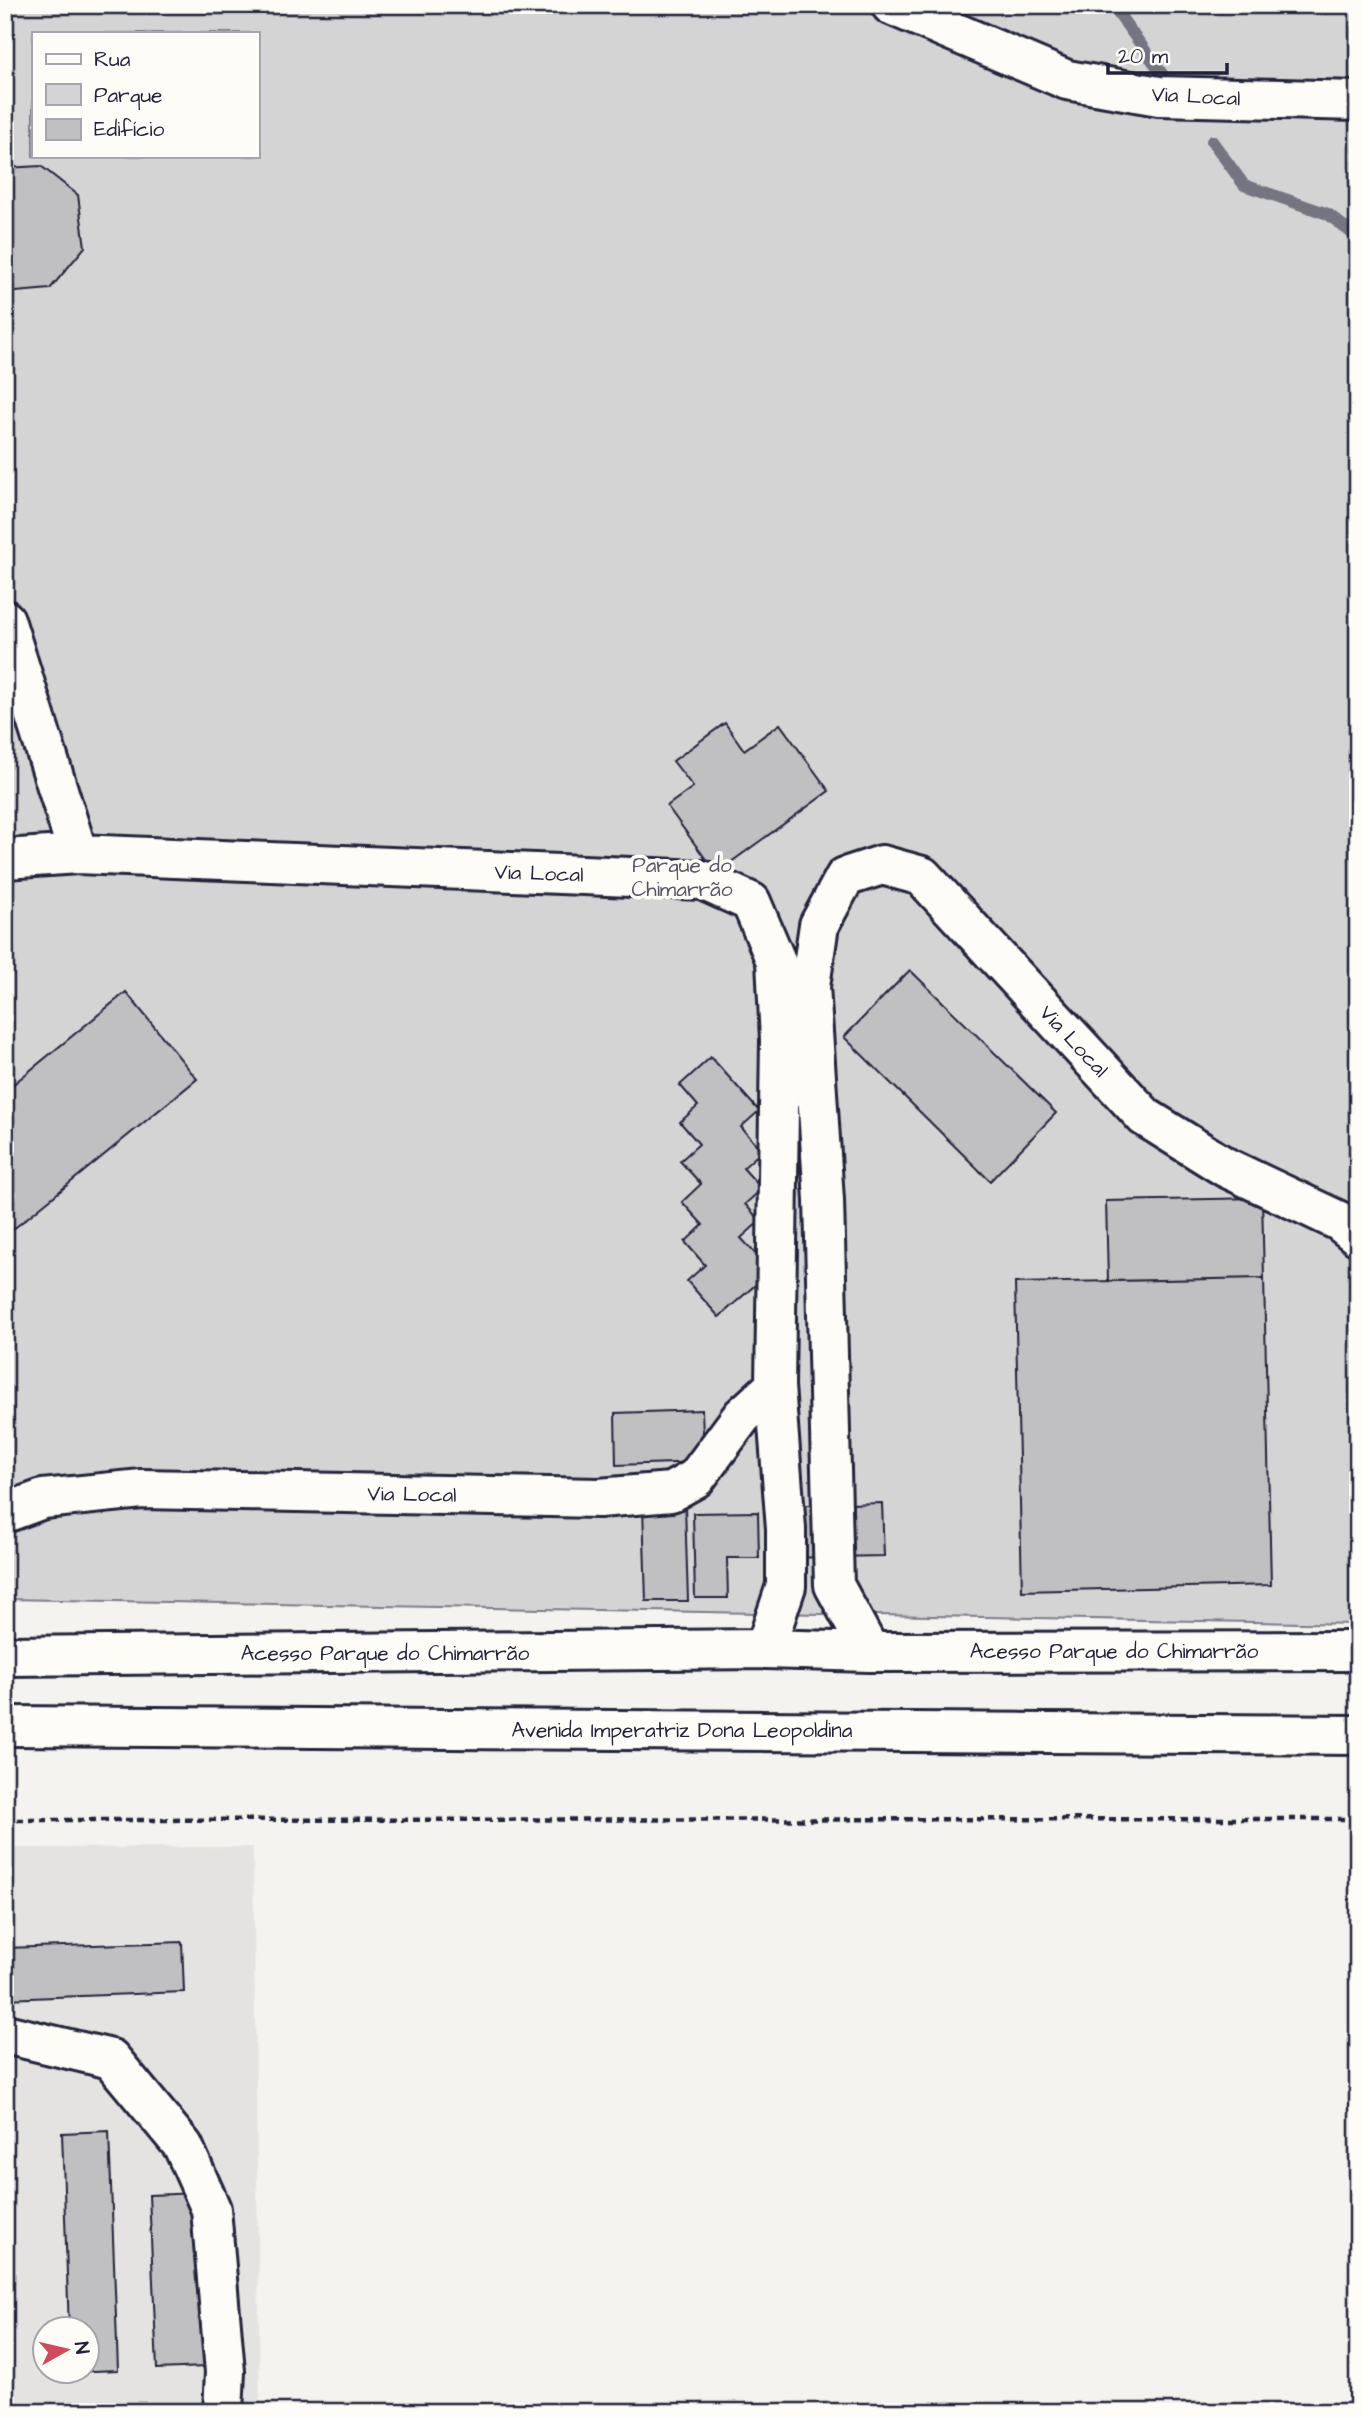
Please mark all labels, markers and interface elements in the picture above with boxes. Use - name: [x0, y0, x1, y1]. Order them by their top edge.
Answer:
- legend: [32, 32, 259, 158]
- scale bar: [1108, 32, 1226, 76]
- text: 20 m: [1118, 42, 1169, 71]
- text: Rua: [94, 45, 131, 74]
- street label: Via Local: [1151, 80, 1241, 113]
- text: Parque: [94, 81, 162, 110]
- text: Edifício: [94, 115, 164, 144]
- park label: Parque do Chimarrão: [631, 851, 733, 904]
- street label: Via Local: [494, 857, 584, 890]
- street label: Via Local: [1033, 999, 1115, 1084]
- street label: Via Local: [367, 1479, 457, 1510]
- street label: Acesso Parque do Chimarrão: [970, 1637, 1258, 1666]
- street label: Acesso Parque do Chimarrão: [241, 1639, 529, 1668]
- street label: Avenida Imperatriz Dona Leopoldina: [512, 1716, 853, 1746]
- north arrow: [32, 2316, 102, 2386]
- text: N: [67, 2340, 96, 2356]

